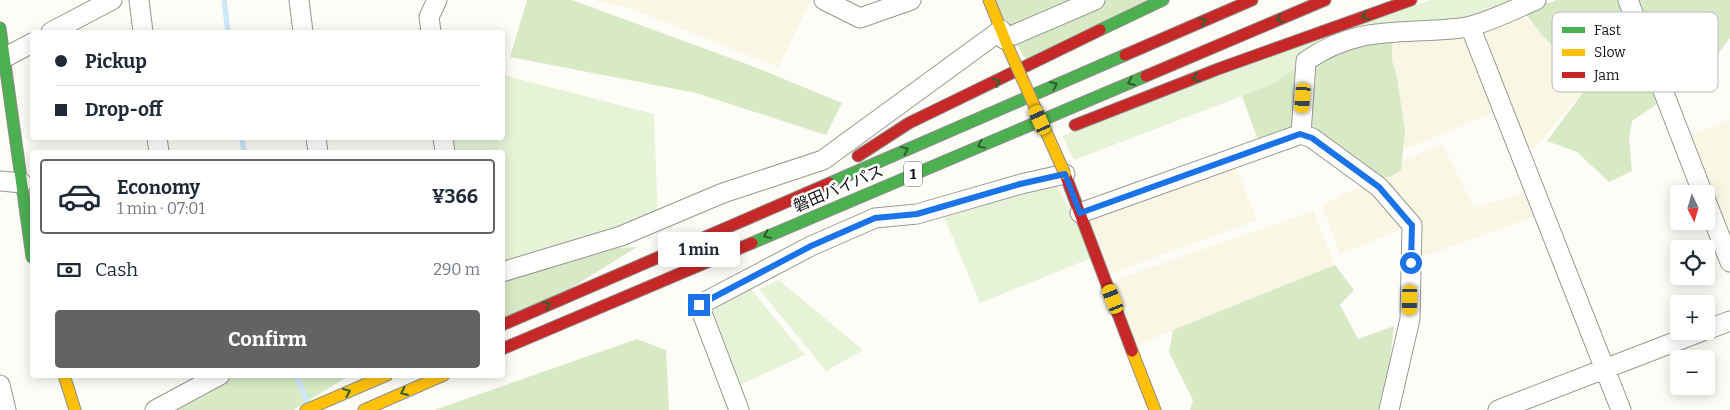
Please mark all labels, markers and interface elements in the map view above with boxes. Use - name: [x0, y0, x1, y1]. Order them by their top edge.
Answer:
- one-way arrow: [1361, 10, 1370, 20]
- legend: [1552, 12, 1718, 92]
- one-way arrow: [1276, 13, 1285, 23]
- one-way arrow: [1198, 16, 1207, 27]
- text: Fast: [1594, 22, 1621, 39]
- text: Slow: [1594, 44, 1626, 61]
- text: Pickup: [85, 50, 147, 73]
- text: Jam: [1593, 67, 1620, 84]
- one-way arrow: [1192, 72, 1201, 82]
- one-way arrow: [1127, 76, 1136, 86]
- one-way arrow: [992, 78, 1001, 88]
- one-way arrow: [1049, 80, 1058, 91]
- car: [1294, 83, 1311, 113]
- text: Drop-off: [85, 98, 163, 121]
- car: [1027, 103, 1052, 137]
- one-way arrow: [977, 139, 986, 150]
- one-way arrow: [900, 145, 909, 156]
- street label: 磐田バイパス: [790, 161, 886, 216]
- road number: 1: [904, 162, 922, 186]
- icon: car: [57, 174, 102, 219]
- text: Economy: [117, 176, 200, 199]
- text: ¥366: [432, 185, 478, 208]
- north arrow: [1670, 185, 1715, 230]
- map controls: [1670, 185, 1715, 395]
- text: 1 min · 07:01: [117, 199, 205, 218]
- one-way arrow: [763, 229, 772, 240]
- callout: 1 min: [658, 232, 740, 268]
- text: 1 min: [679, 240, 719, 259]
- button: locate: [1670, 240, 1715, 285]
- route start: [1400, 252, 1422, 274]
- icon: cash: [55, 256, 83, 284]
- text: Cash: [95, 258, 138, 281]
- text: 290 m: [433, 260, 480, 279]
- car: [1100, 282, 1125, 316]
- car: [1402, 285, 1417, 315]
- route end: [688, 294, 710, 316]
- button: +: [1670, 295, 1715, 340]
- one-way arrow: [542, 300, 551, 311]
- button: Confirm: [55, 310, 480, 368]
- button: −: [1670, 350, 1715, 395]
- one-way arrow: [400, 386, 409, 397]
- one-way arrow: [342, 388, 351, 399]

